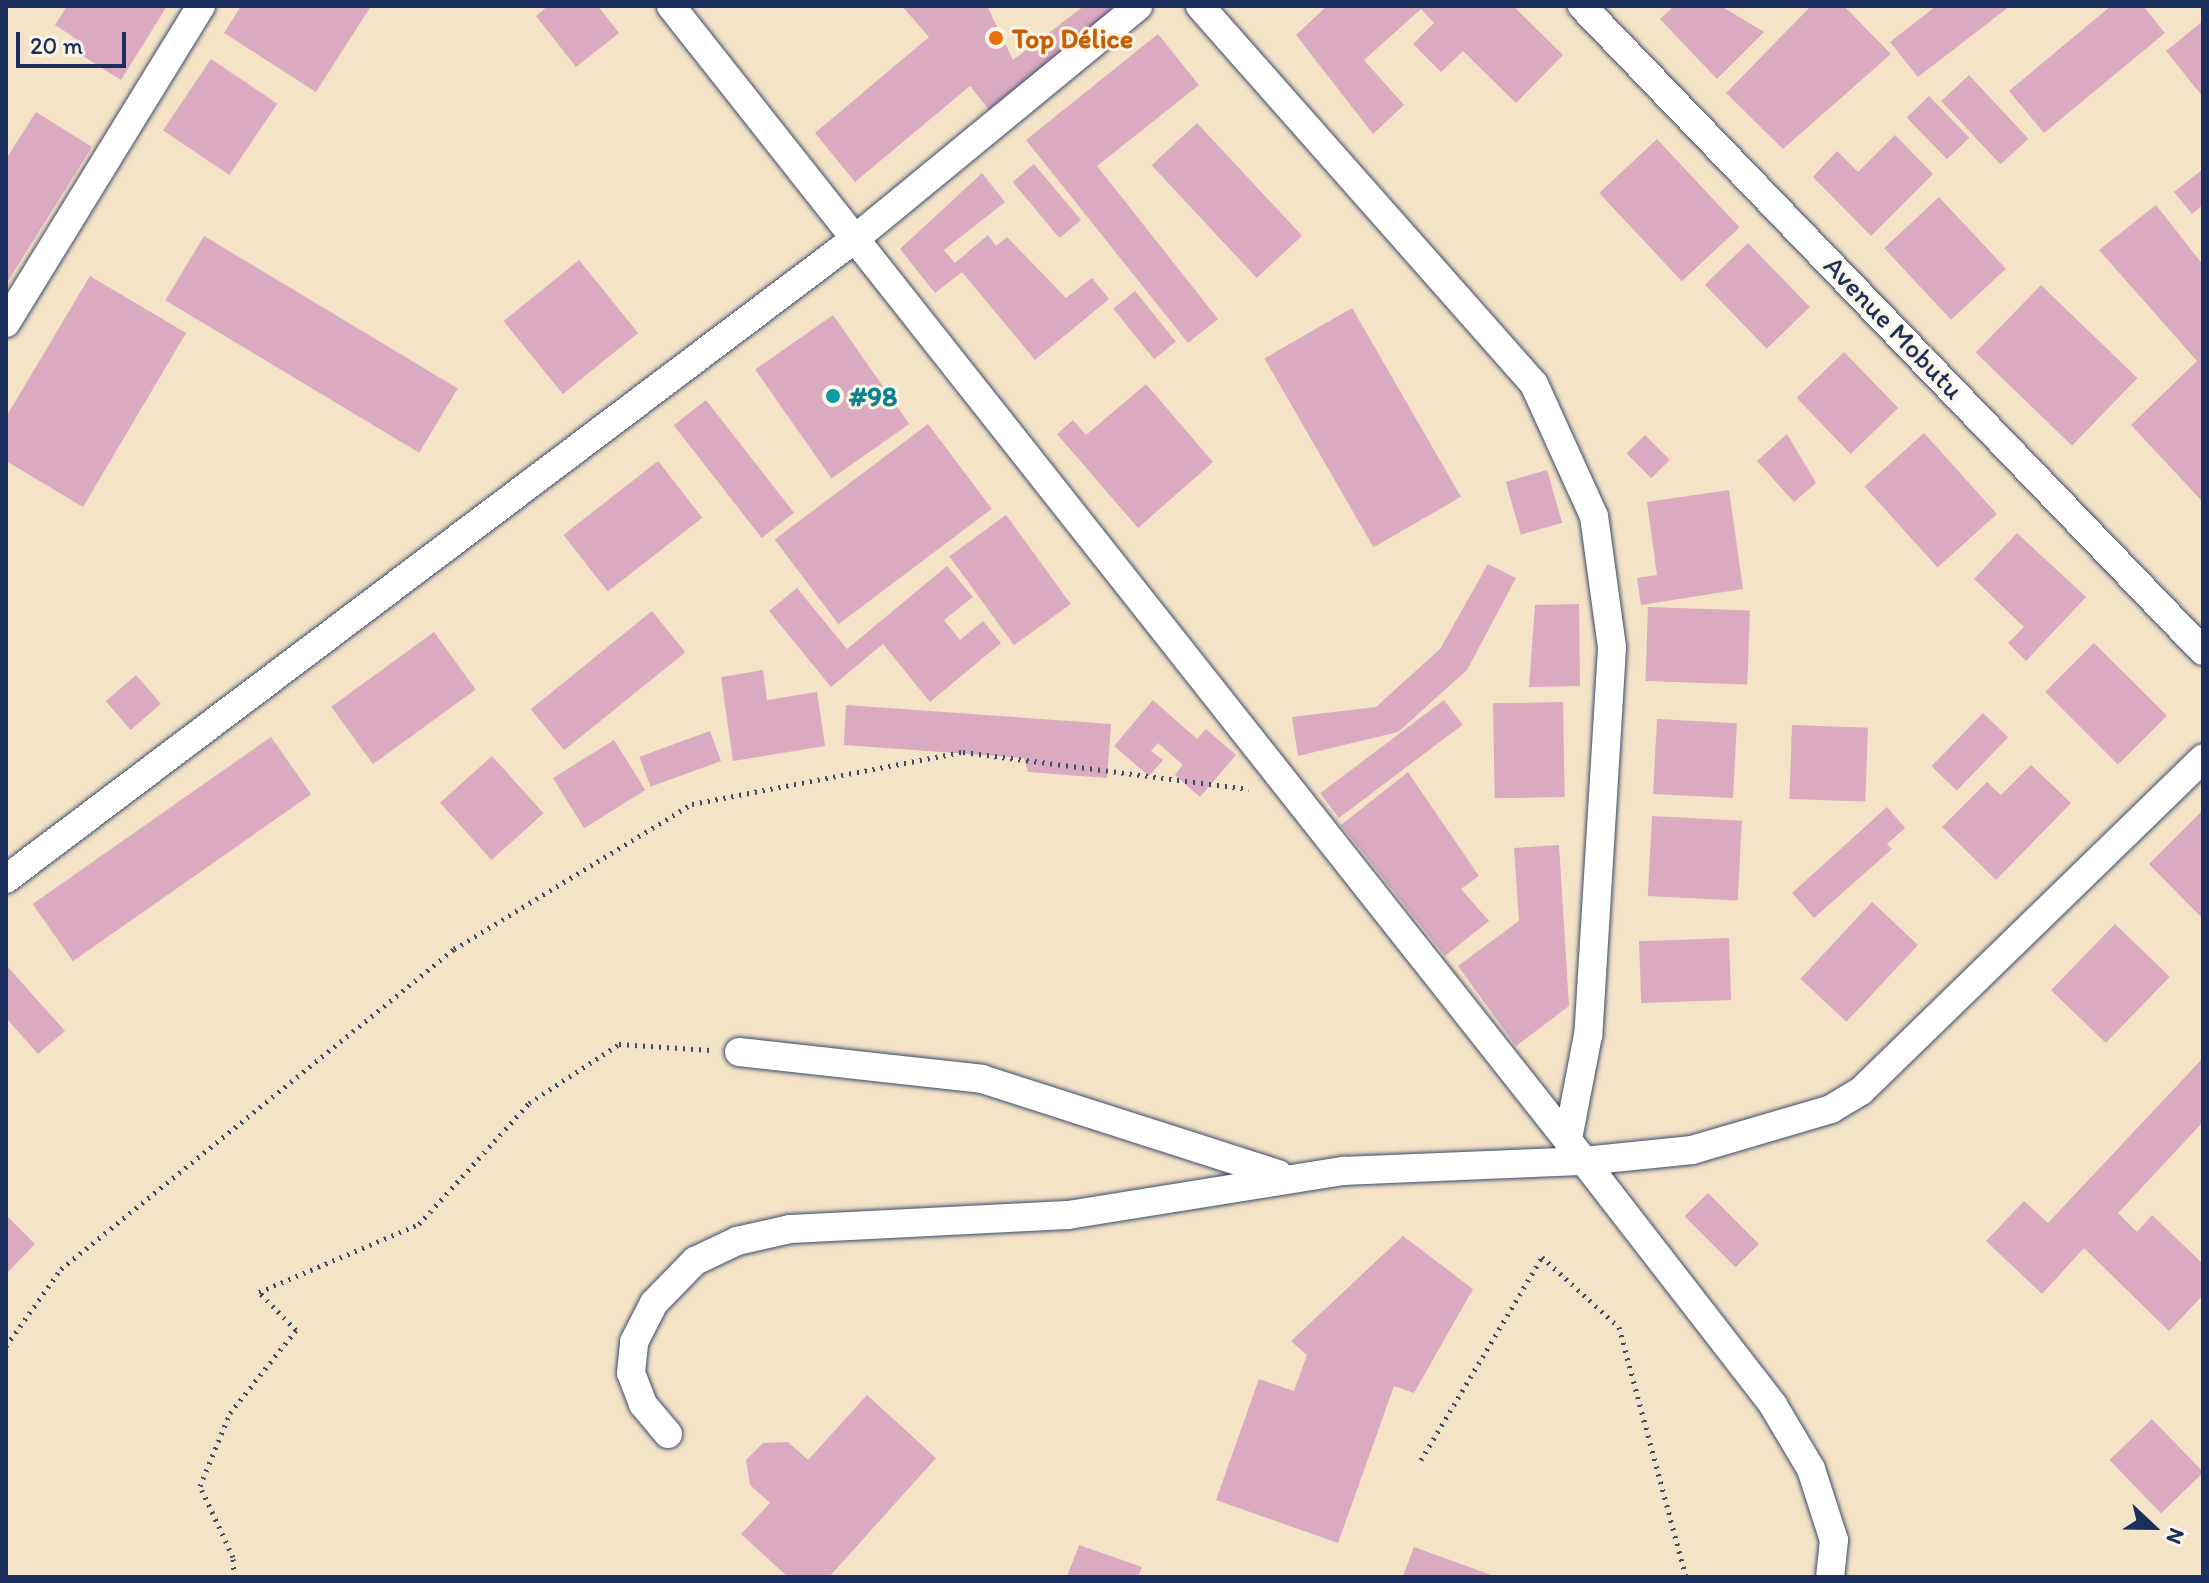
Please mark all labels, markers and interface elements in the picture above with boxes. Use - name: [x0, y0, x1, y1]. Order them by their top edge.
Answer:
- scale bar: [20, 16, 130, 66]
- place label: Top Délice: [1012, 21, 1133, 55]
- marker: Top Délice: [987, 29, 1005, 47]
- text: 20 m: [30, 31, 83, 60]
- street label: Avenue Mobutu: [1817, 248, 1971, 406]
- place label: #98: [849, 379, 897, 413]
- marker: #98: [824, 387, 842, 405]
- north arrow: [2113, 1487, 2193, 1567]
- text: N: [2160, 1524, 2191, 1548]

